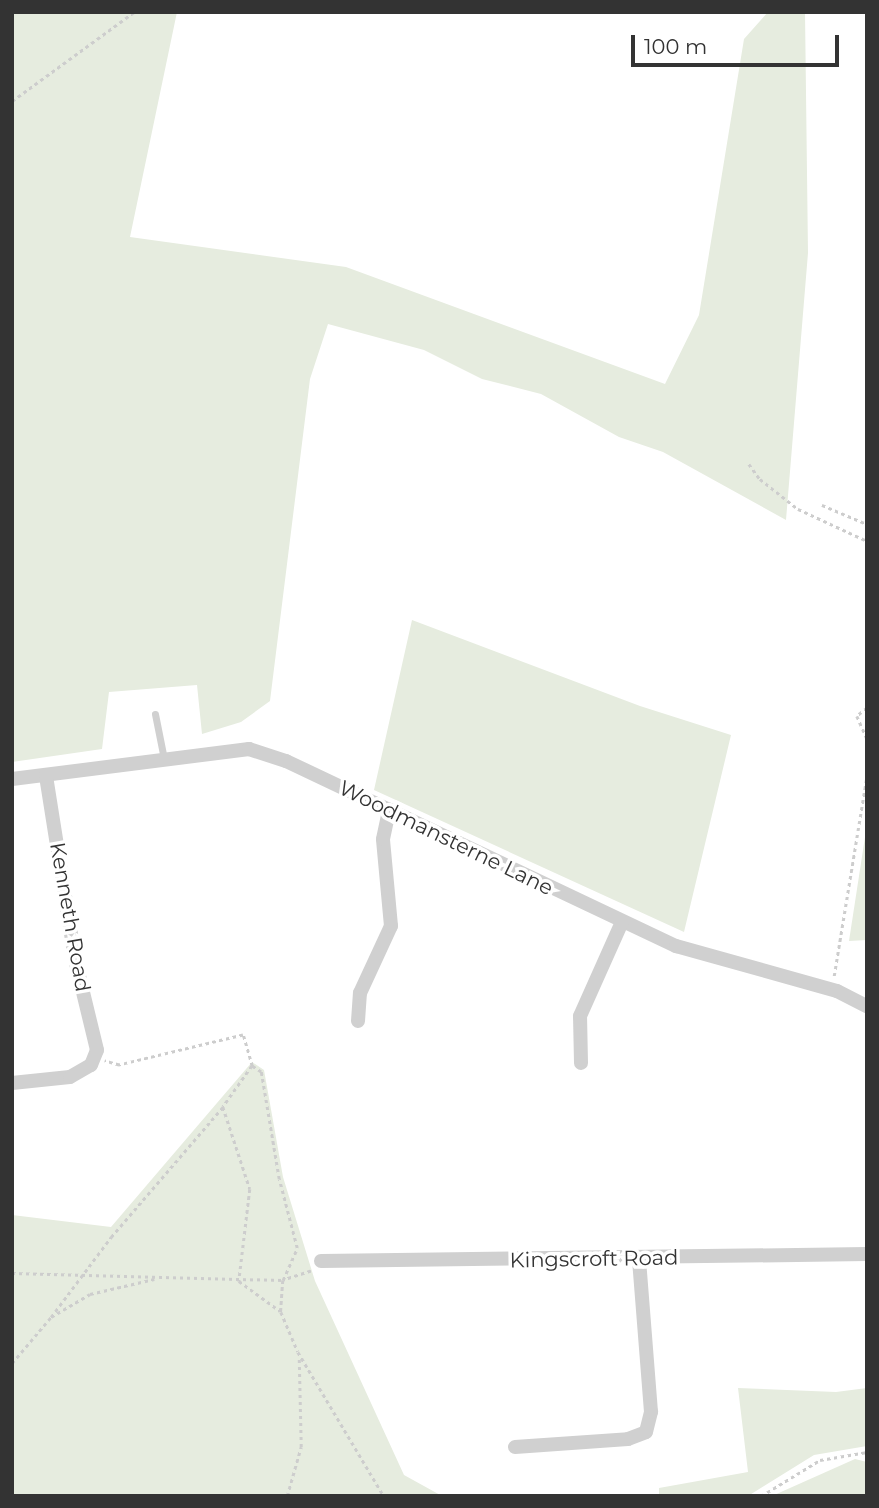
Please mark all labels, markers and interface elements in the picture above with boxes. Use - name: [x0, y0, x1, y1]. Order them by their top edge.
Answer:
- scale bar: [634, 21, 842, 65]
- text: 100 m: [644, 34, 707, 59]
- street label: Woodmansterne Lane: [335, 775, 557, 901]
- street label: Kenneth Road: [44, 840, 96, 994]
- street label: Kingscroft Road: [509, 1245, 679, 1273]

